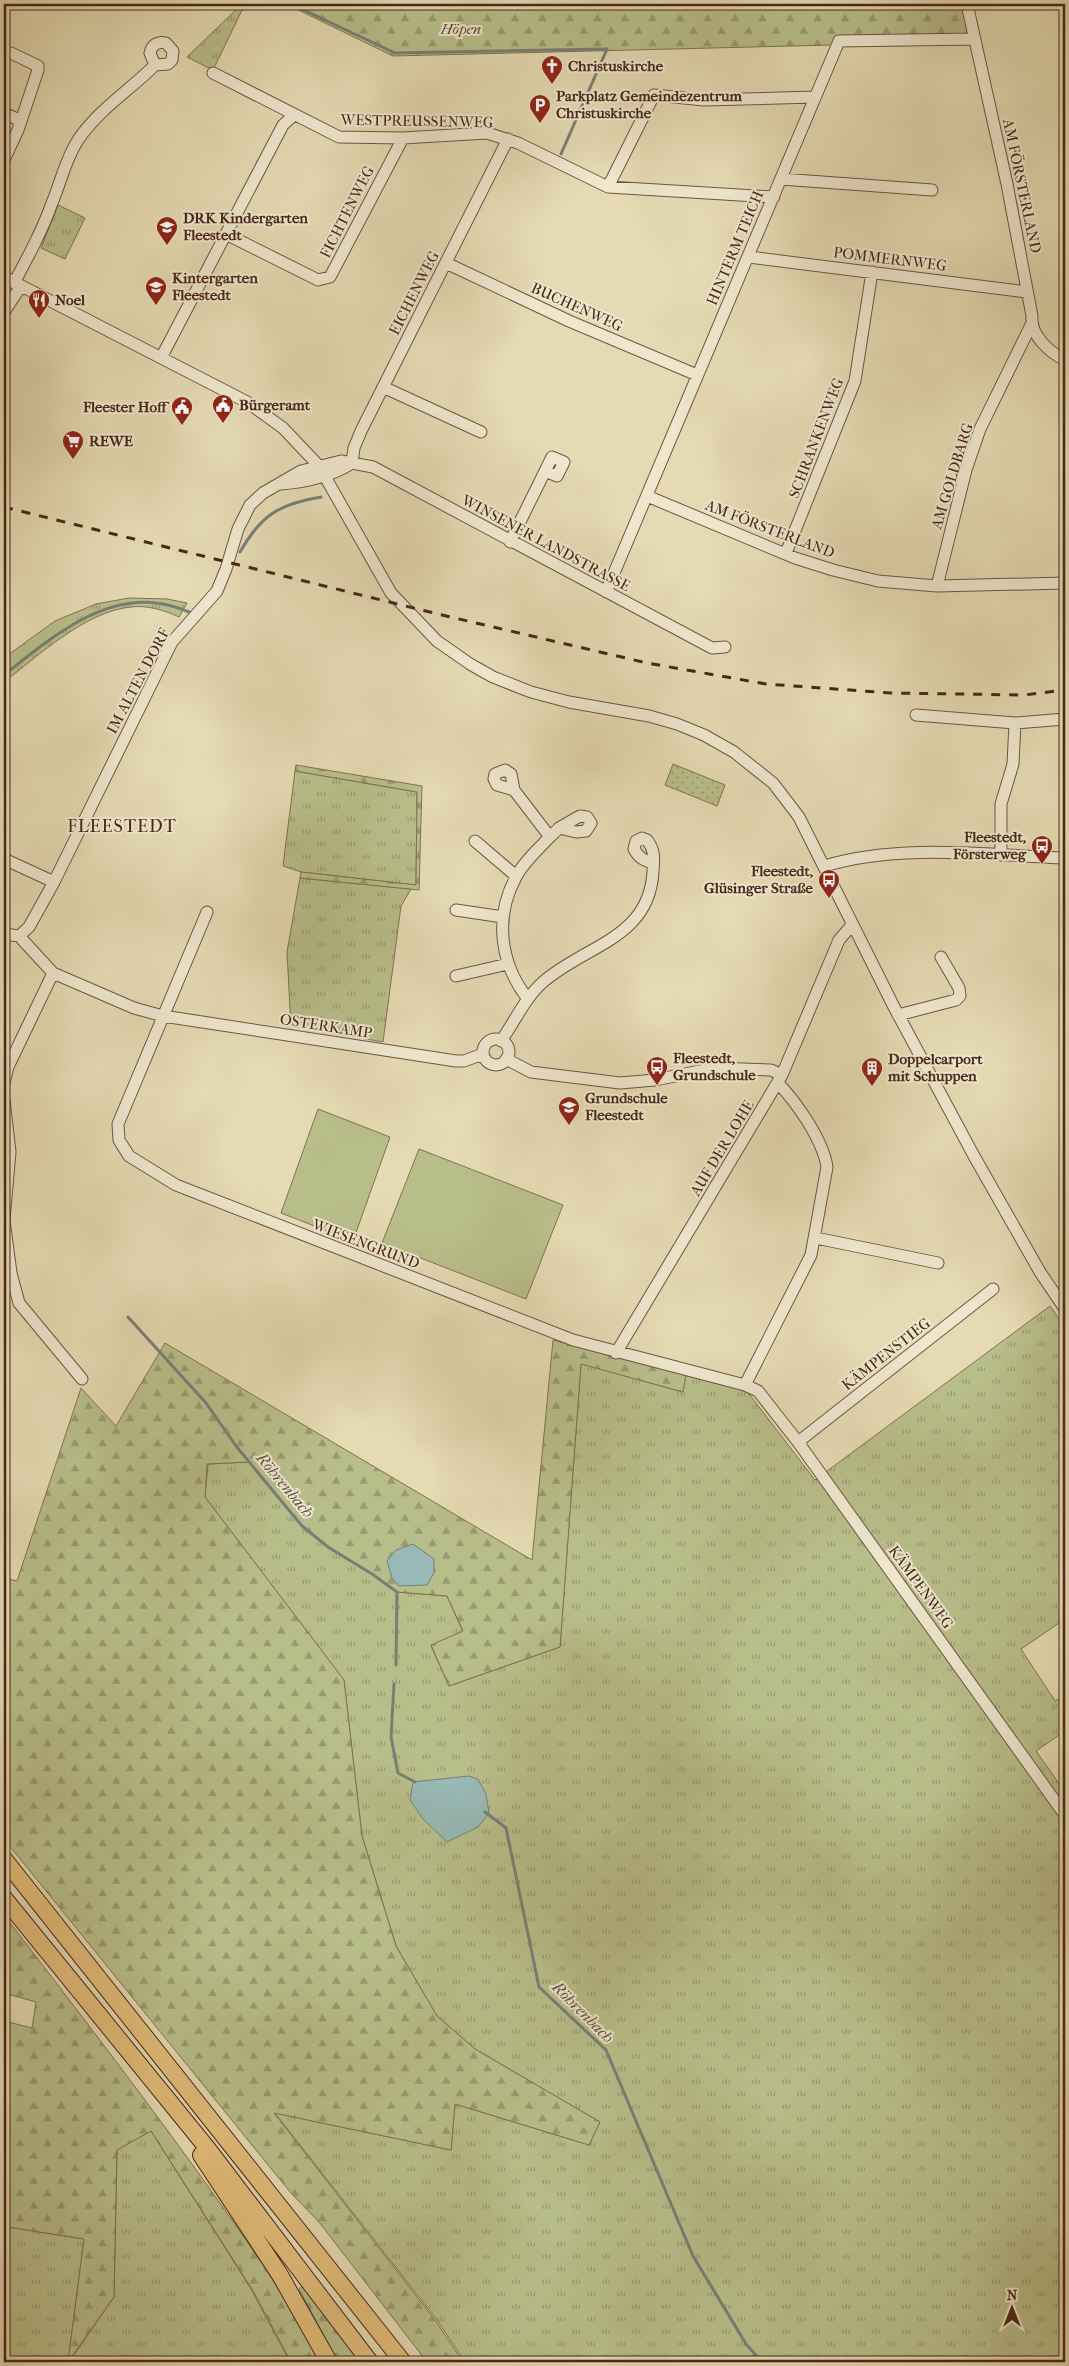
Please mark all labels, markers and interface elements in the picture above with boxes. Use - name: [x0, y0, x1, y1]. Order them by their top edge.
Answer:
- park label: Höpen: [440, 20, 481, 38]
- church icon: Christuskirche: [540, 54, 564, 85]
- place label: Christuskirche: [568, 57, 664, 75]
- place label: Parkplatz Gemeindezentrum Christuskirche: [556, 87, 743, 122]
- parking icon: Parkplatz Gemeindezentrum Christuskirche: [528, 93, 552, 124]
- street label: WESTPREUSSENWEG: [339, 111, 494, 131]
- street label: AM FÖRSTERLAND: [999, 116, 1045, 255]
- street label: FICHTENWEG: [316, 163, 378, 261]
- street label: HINTERM TEICH: [703, 188, 767, 308]
- place label: DRK Kindergarten Fleestedt: [182, 209, 308, 244]
- school or university icon: DRK Kindergarten Fleestedt: [155, 215, 179, 246]
- street label: POMMERNWEG: [832, 243, 948, 275]
- street label: EICHENWEG: [385, 248, 443, 338]
- place label: Kintergarten Fleestedt: [171, 269, 258, 304]
- school or university icon: Kintergarten Fleestedt: [144, 275, 168, 306]
- street label: BUCHENWEG: [528, 279, 626, 335]
- restaurant icon: Noel: [27, 288, 51, 319]
- place label: Noel: [55, 291, 86, 309]
- street label: SCHRANKENWEG: [785, 375, 847, 501]
- public building icon: Bürgeramt: [211, 393, 235, 424]
- public building icon: Fleester Hoff: [170, 395, 194, 426]
- place label: Bürgeramt: [239, 396, 311, 414]
- place label: Fleester Hoff: [82, 398, 170, 416]
- street label: AM GOLDBARG: [927, 420, 977, 532]
- supermarket icon: REWE: [61, 429, 85, 460]
- place label: REWE: [89, 432, 134, 450]
- street label: WINSENER LANDSTRASSE: [458, 490, 633, 595]
- street label: AM FÖRSTERLAND: [702, 496, 837, 562]
- street label: IM ALTEN DORF: [103, 625, 173, 737]
- district label: FLEESTEDT: [67, 816, 177, 837]
- place label: Fleestedt, Försterweg: [952, 828, 1027, 863]
- bus stop icon: Fleestedt, Försterweg: [1030, 834, 1054, 865]
- place label: Fleestedt, Glüsinger Straße: [704, 862, 814, 897]
- bus stop icon: Fleestedt, Glüsinger Straße: [817, 868, 841, 899]
- street label: OSTERKAMP: [279, 1010, 373, 1042]
- place label: Fleestedt, Grundschule: [672, 1049, 756, 1084]
- place label: Doppelcarport mit Schuppen: [887, 1050, 983, 1085]
- bus stop icon: Fleestedt, Grundschule: [645, 1055, 669, 1086]
- building icon: Doppelcarport mit Schuppen: [860, 1056, 884, 1087]
- place label: Grundschule Fleestedt: [584, 1089, 668, 1124]
- school or university icon: Grundschule Fleestedt: [557, 1095, 581, 1126]
- street label: AUF DER LOHE: [686, 1097, 758, 1200]
- street label: WIESENGRUND: [309, 1215, 422, 1273]
- street label: KÄMPENSTIEG: [838, 1314, 934, 1394]
- water label: Röhrenbach: [252, 1448, 318, 1521]
- street label: KÄMPENWEG: [885, 1542, 957, 1632]
- water label: Röhrenbach: [548, 1977, 618, 2047]
- north arrow: [986, 2284, 1036, 2334]
- text: N: [1007, 2287, 1018, 2304]

